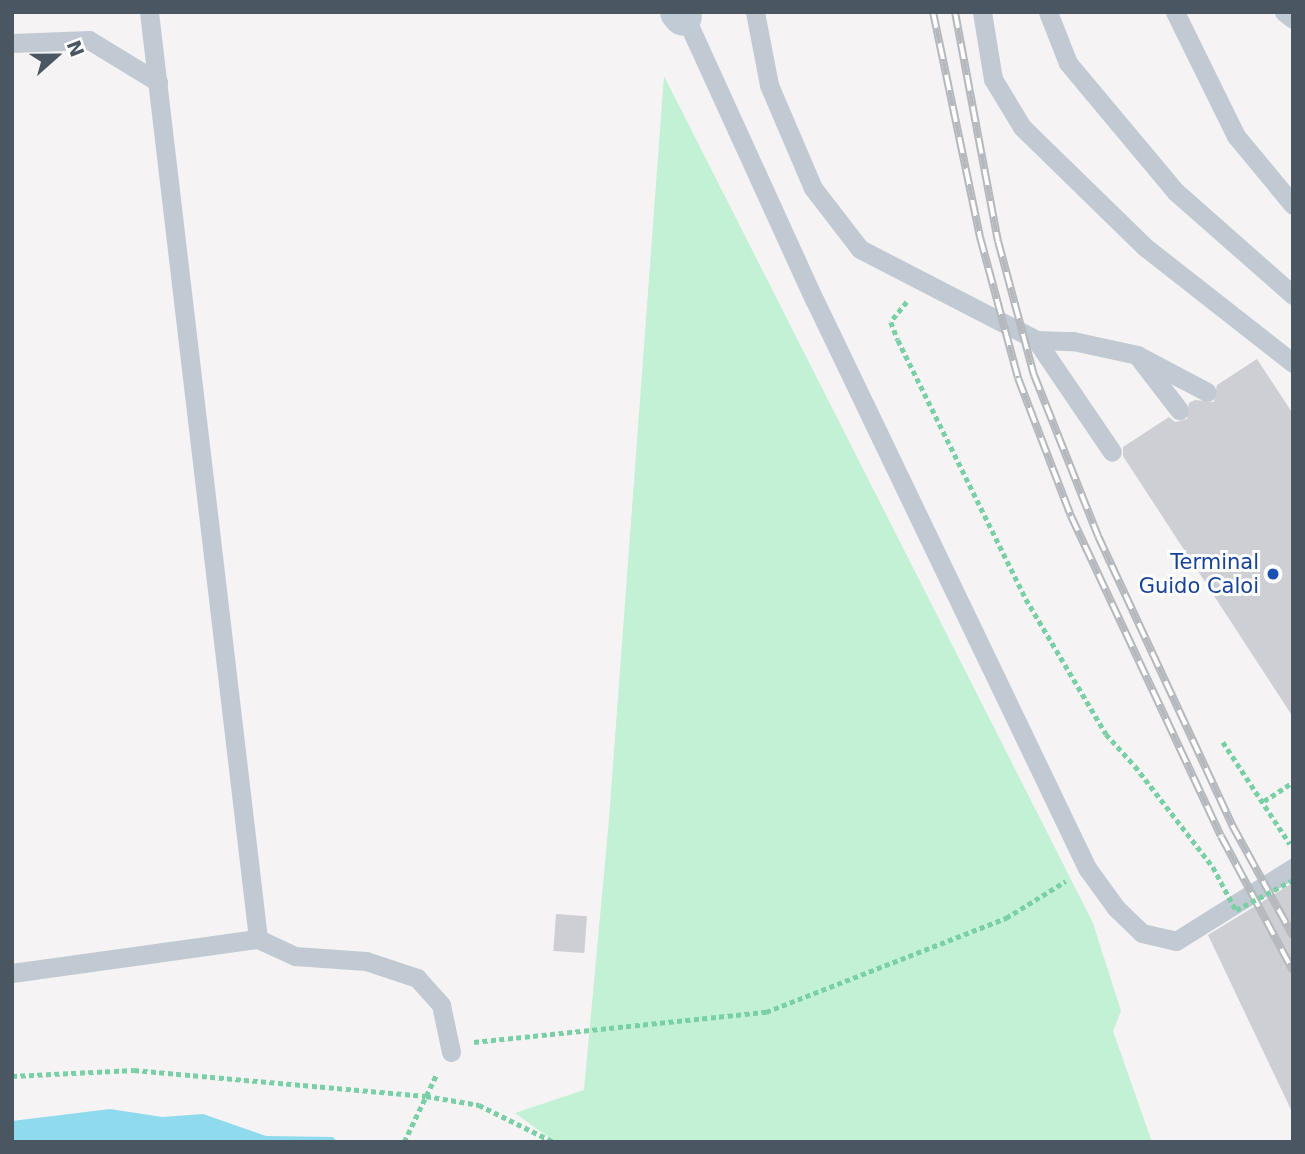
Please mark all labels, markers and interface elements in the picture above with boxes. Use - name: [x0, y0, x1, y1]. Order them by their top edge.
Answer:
- north arrow: [21, 21, 91, 91]
- text: N: [62, 37, 89, 60]
- place label: Terminal Guido Caloi: [1139, 549, 1259, 599]
- marker: Terminal Guido Caloi: [1265, 566, 1281, 582]

